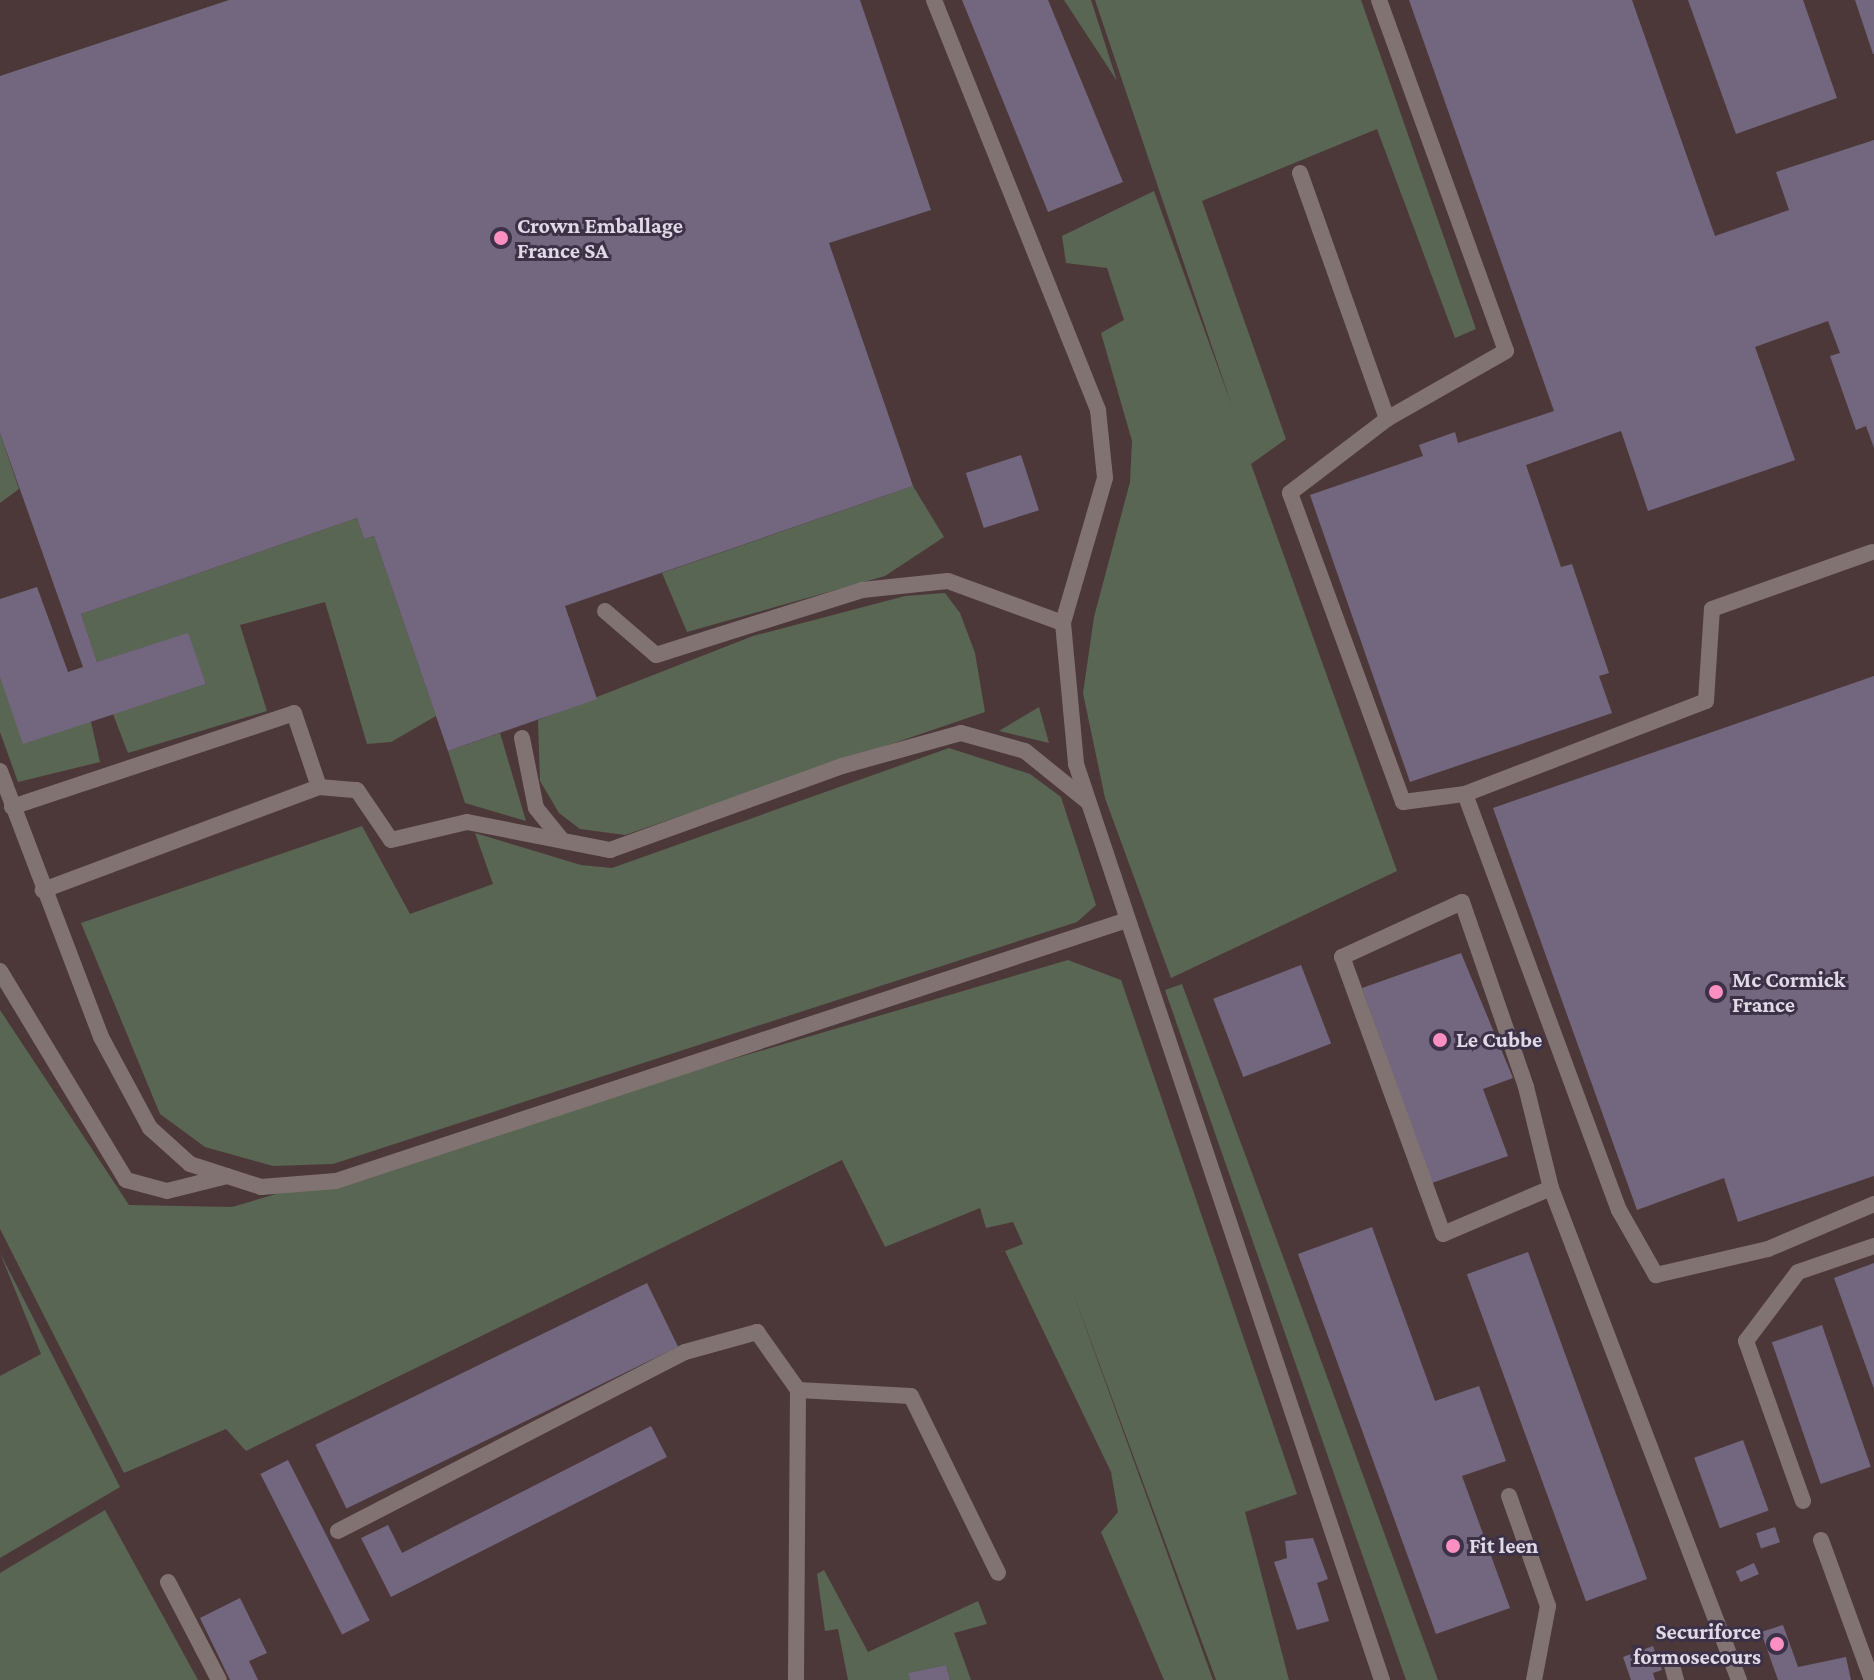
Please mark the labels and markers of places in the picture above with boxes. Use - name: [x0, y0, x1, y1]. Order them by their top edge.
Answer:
- place label: Crown Emballage France SA: [517, 212, 683, 264]
- marker: Crown Emballage France SA: [492, 229, 510, 247]
- place label: Mc Cormick France: [1732, 966, 1845, 1018]
- marker: Mc Cormick France: [1707, 983, 1725, 1001]
- place label: Le Cubbe: [1456, 1027, 1542, 1053]
- marker: Le Cubbe: [1431, 1031, 1449, 1049]
- place label: Fit leen: [1469, 1533, 1538, 1559]
- marker: Fit leen: [1444, 1537, 1462, 1555]
- place label: Securiforce formosecours: [1633, 1618, 1761, 1670]
- marker: Securiforce formosecours: [1768, 1635, 1786, 1653]

